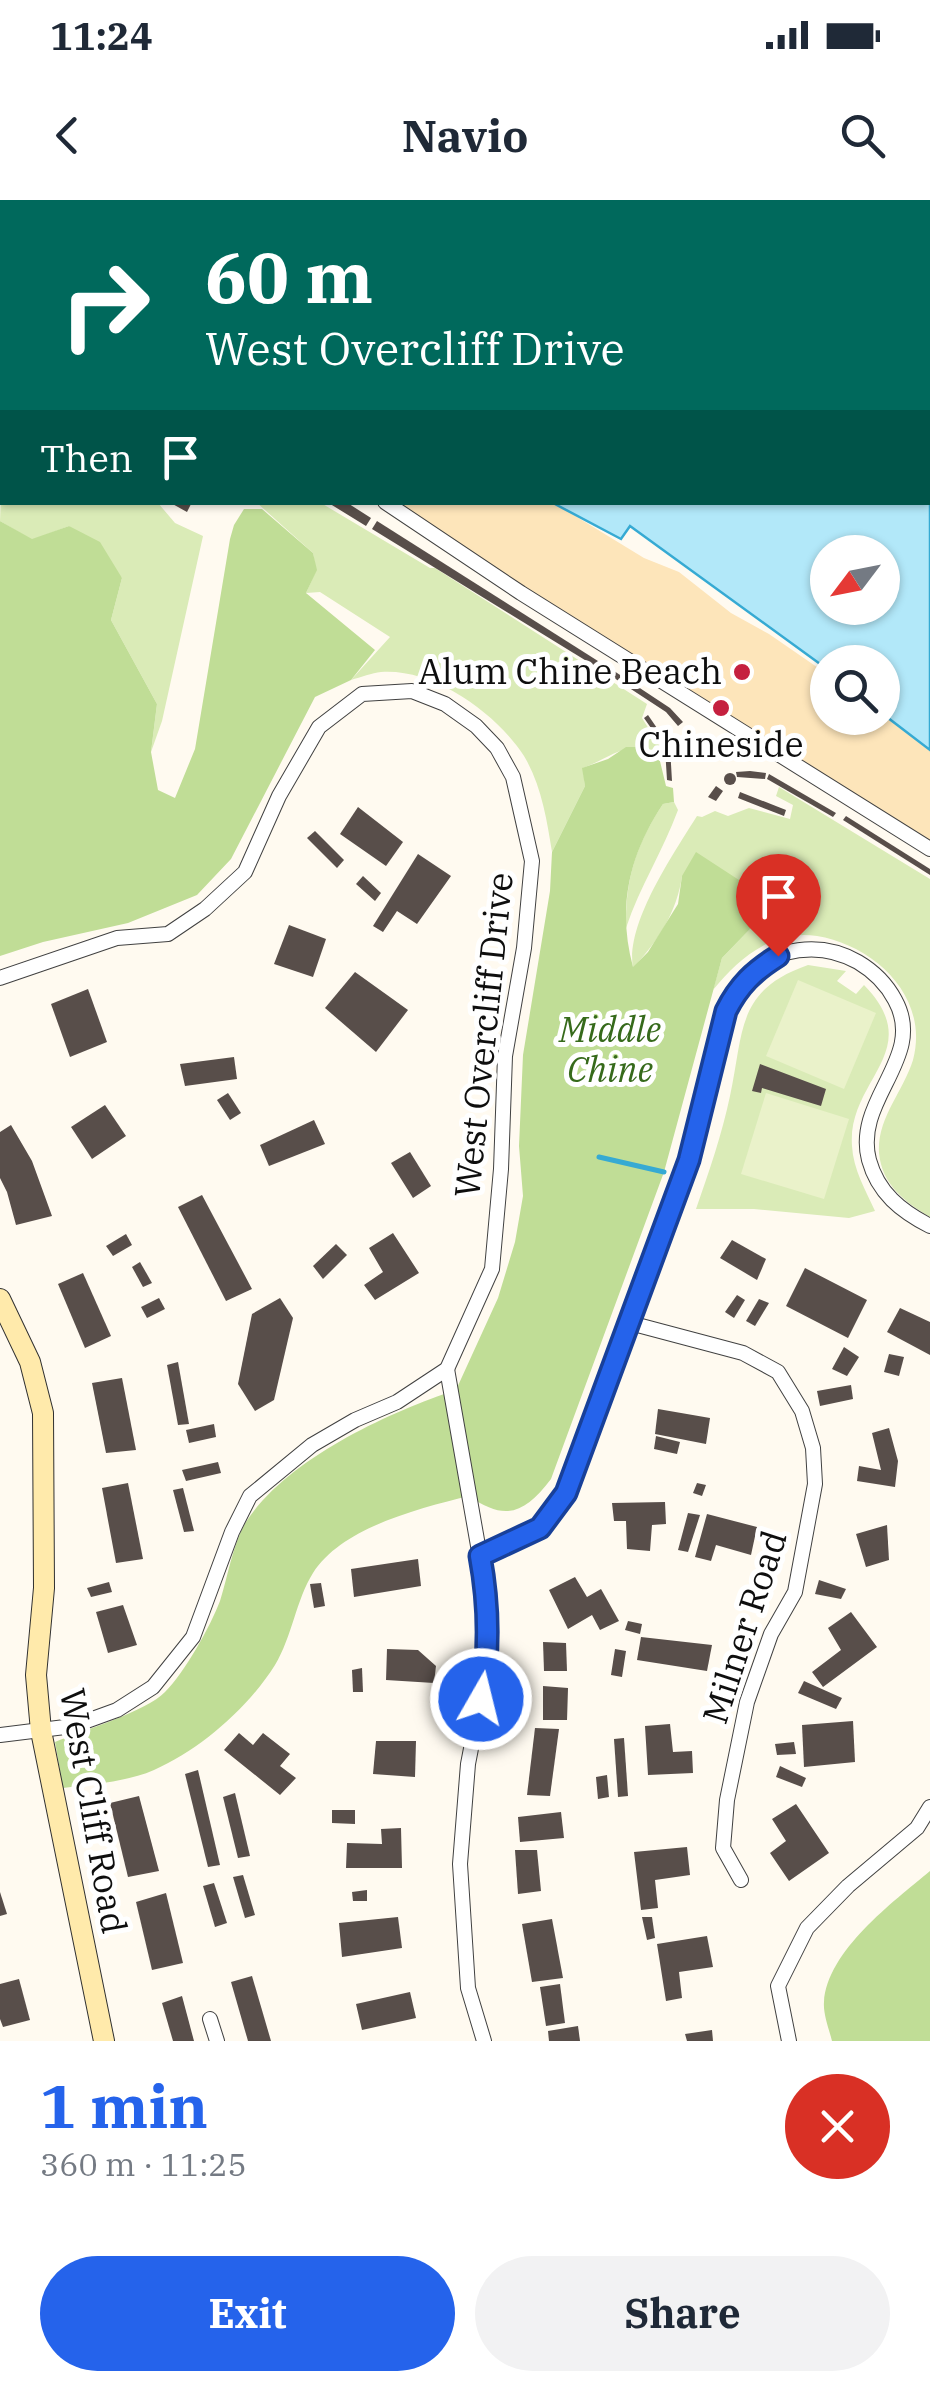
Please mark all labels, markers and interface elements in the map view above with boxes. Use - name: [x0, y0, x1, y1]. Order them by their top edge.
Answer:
- text: 11:24: [50, 11, 153, 60]
- text: Navio: [402, 106, 528, 164]
- icon: back: [40, 108, 95, 163]
- icon: search: [835, 108, 890, 163]
- text: 60 m: [205, 231, 373, 322]
- icon: right: [40, 240, 170, 370]
- text: West Overcliff Drive: [205, 319, 625, 377]
- icon: arrive: [153, 430, 208, 485]
- text: Then: [40, 433, 133, 482]
- north arrow: [810, 535, 900, 625]
- map controls: [810, 535, 900, 735]
- button: search: [810, 645, 900, 735]
- place label: Alum Chine Beach: [418, 648, 722, 694]
- marker: Alum Chine Beach: [731, 661, 753, 683]
- marker: Chineside: [710, 697, 732, 719]
- place label: Chineside: [639, 721, 803, 767]
- pin: [736, 854, 821, 957]
- icon: arrive: [751, 869, 806, 924]
- street label: West Overcliff Drive: [443, 870, 523, 1200]
- park label: Middle Chine: [558, 1006, 661, 1092]
- street label: Milner Road: [691, 1524, 797, 1729]
- position arrow: [429, 1647, 533, 1751]
- street label: West Cliff Road: [50, 1685, 138, 1937]
- text: 1 min: [40, 2066, 208, 2145]
- button: close: [785, 2074, 890, 2179]
- text: 360 m · 11:25: [40, 2143, 247, 2185]
- button: Exit: [40, 2256, 455, 2371]
- button: Share: [475, 2256, 890, 2371]

